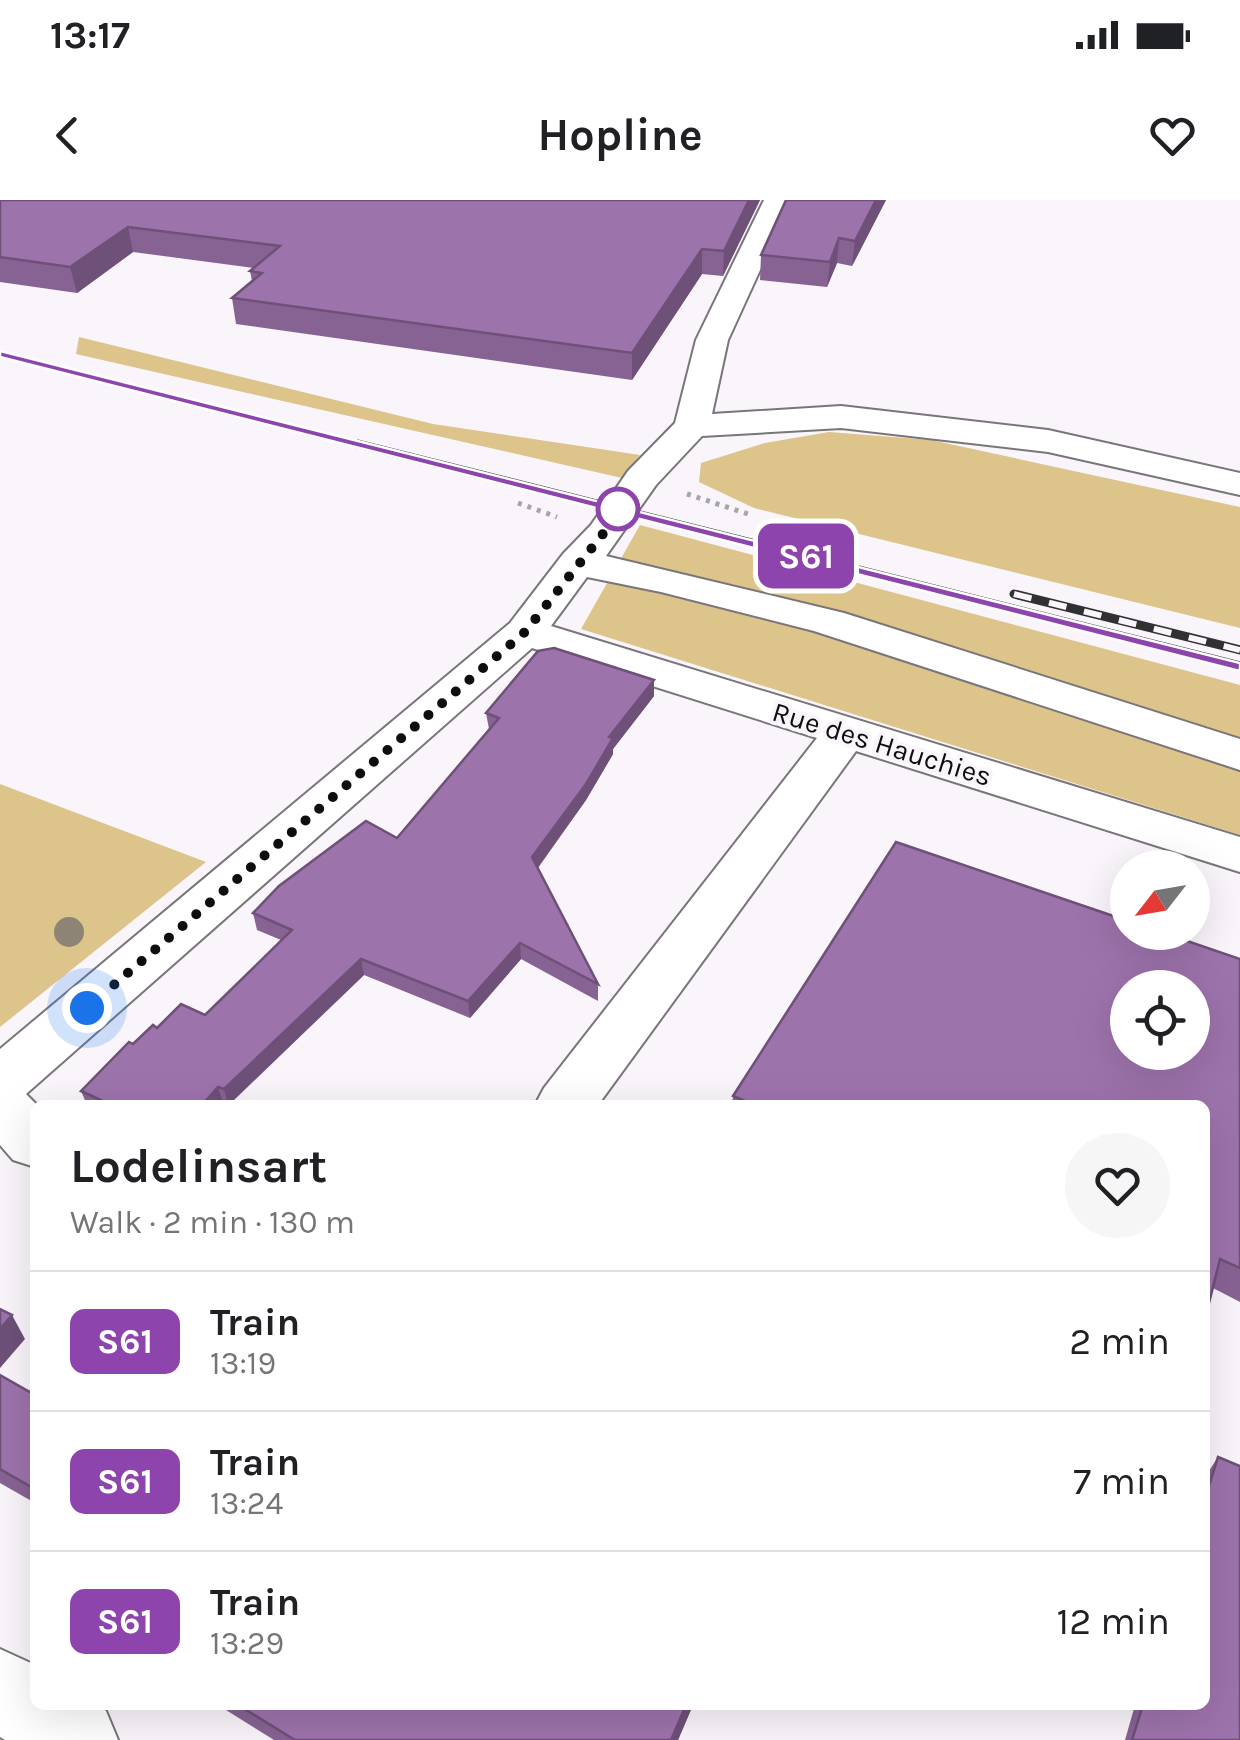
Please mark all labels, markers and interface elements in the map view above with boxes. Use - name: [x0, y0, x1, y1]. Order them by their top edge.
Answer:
- text: 13:17: [50, 13, 130, 58]
- icon: back: [40, 108, 95, 163]
- icon: heart: [1145, 108, 1200, 163]
- text: Hopline: [537, 109, 703, 161]
- unlabelled marker: [597, 488, 639, 530]
- line badge: S61: [748, 524, 864, 588]
- text: S61: [778, 536, 834, 577]
- street label: Rue des Hauchies: [768, 695, 996, 793]
- north arrow: [1110, 850, 1210, 950]
- map controls: [1110, 850, 1210, 1070]
- button: locate: [1110, 970, 1210, 1070]
- your location: [62, 983, 112, 1033]
- button: heart: [1065, 1133, 1170, 1238]
- text: Lodelinsart: [70, 1138, 327, 1194]
- text: Walk · 2 min · 130 m: [70, 1204, 355, 1241]
- text: Train: [210, 1300, 300, 1345]
- text: 2 min: [1069, 1319, 1170, 1364]
- text: S61: [97, 1321, 153, 1362]
- text: 13:19: [210, 1345, 276, 1382]
- text: Train: [210, 1440, 300, 1485]
- text: 7 min: [1073, 1459, 1170, 1504]
- text: S61: [97, 1461, 153, 1502]
- text: 13:24: [210, 1485, 283, 1522]
- text: Train: [210, 1580, 300, 1625]
- text: 12 min: [1057, 1599, 1170, 1644]
- text: S61: [97, 1601, 153, 1642]
- text: 13:29: [210, 1625, 284, 1662]

